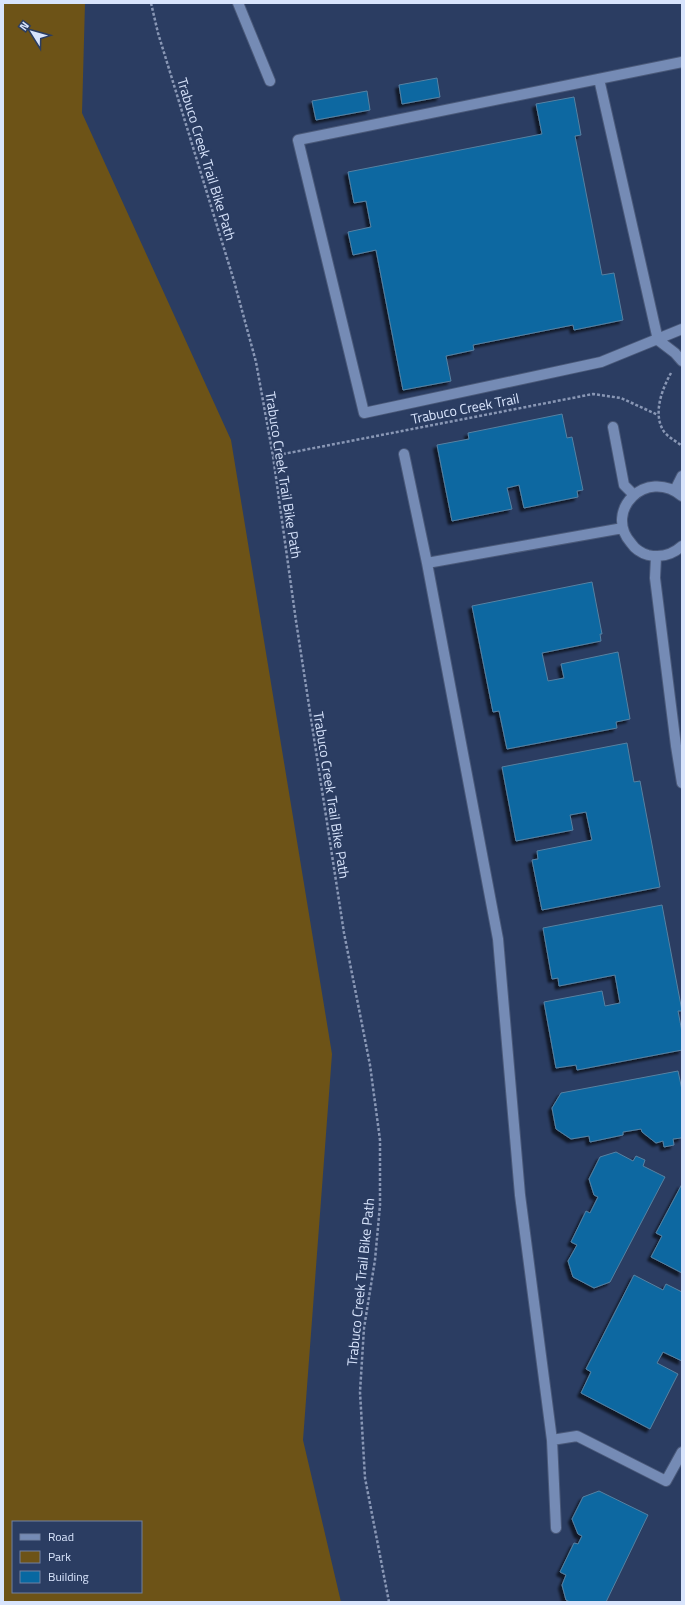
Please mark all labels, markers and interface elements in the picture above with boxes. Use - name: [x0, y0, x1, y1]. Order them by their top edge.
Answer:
- north arrow: [12, 12, 52, 52]
- text: N: [15, 18, 33, 34]
- street label: Trabuco Creek Trail Bike Path: [172, 75, 242, 243]
- street label: Trabuco Creek Trail: [409, 387, 521, 429]
- street label: Trabuco Creek Trail Bike Path: [260, 390, 308, 560]
- street label: Trabuco Creek Trail Bike Path: [308, 710, 356, 880]
- street label: Trabuco Creek Trail Bike Path: [341, 1197, 379, 1367]
- legend: [12, 1521, 142, 1593]
- text: Road: [48, 1527, 74, 1546]
- text: Park: [48, 1547, 71, 1566]
- text: Building: [48, 1567, 89, 1586]

